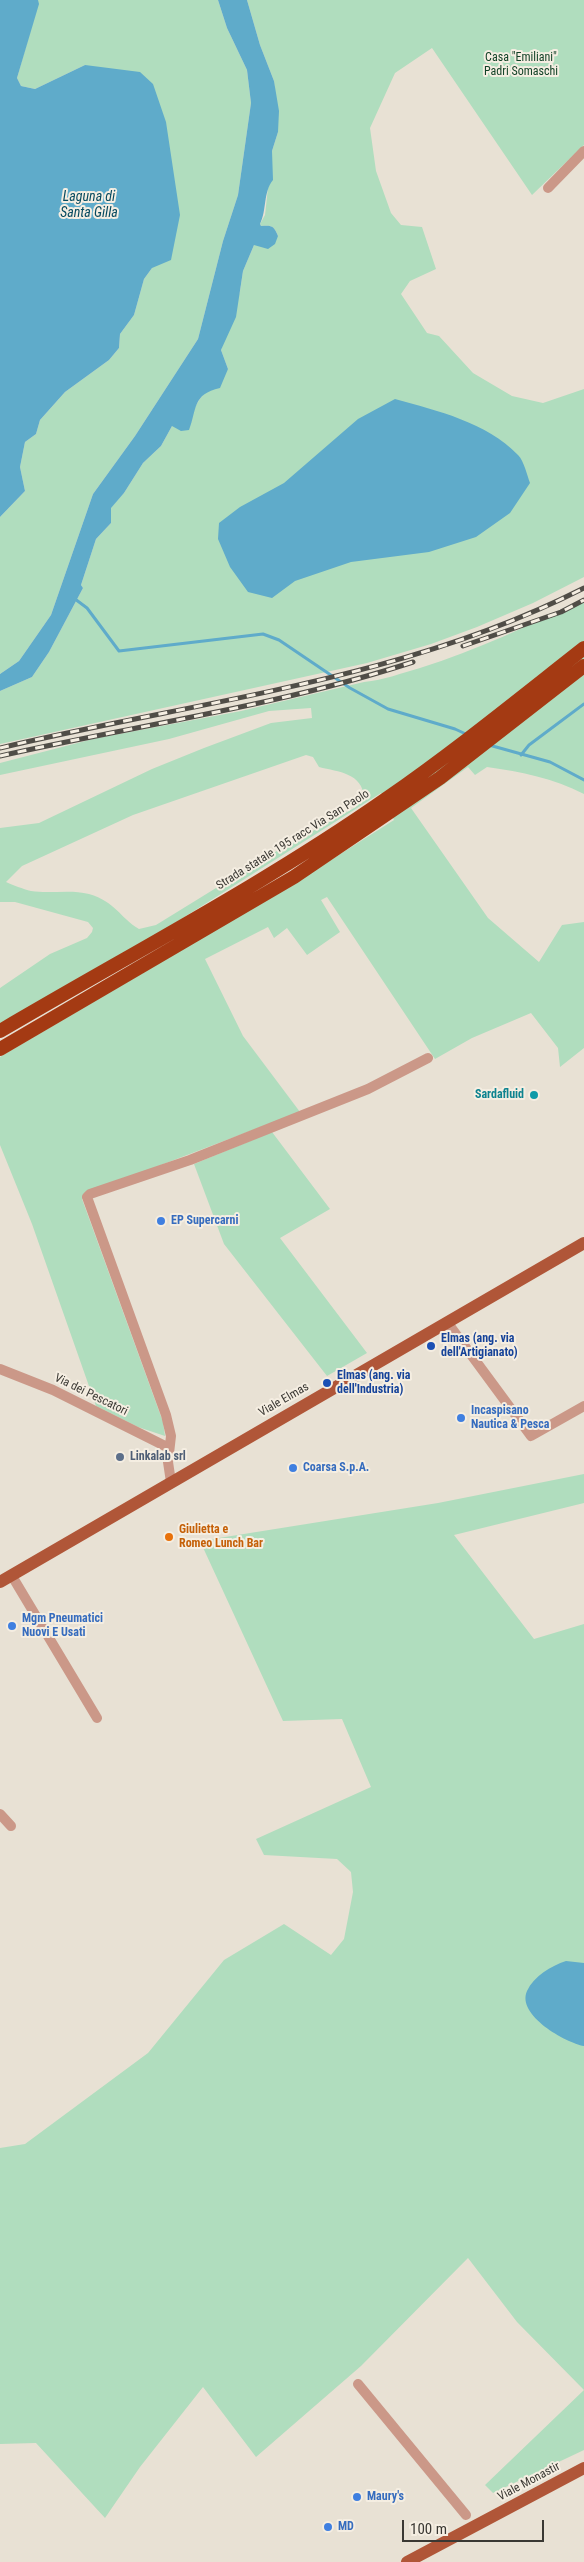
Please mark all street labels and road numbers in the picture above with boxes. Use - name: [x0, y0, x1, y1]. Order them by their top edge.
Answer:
- street label: Strada statale 195 racc Via San Paolo: [214, 787, 372, 893]
- street label: Via dei Pescatori: [52, 1371, 130, 1419]
- street label: Viale Elmas: [256, 1380, 312, 1420]
- street label: Viale Monastir: [495, 2460, 563, 2504]

